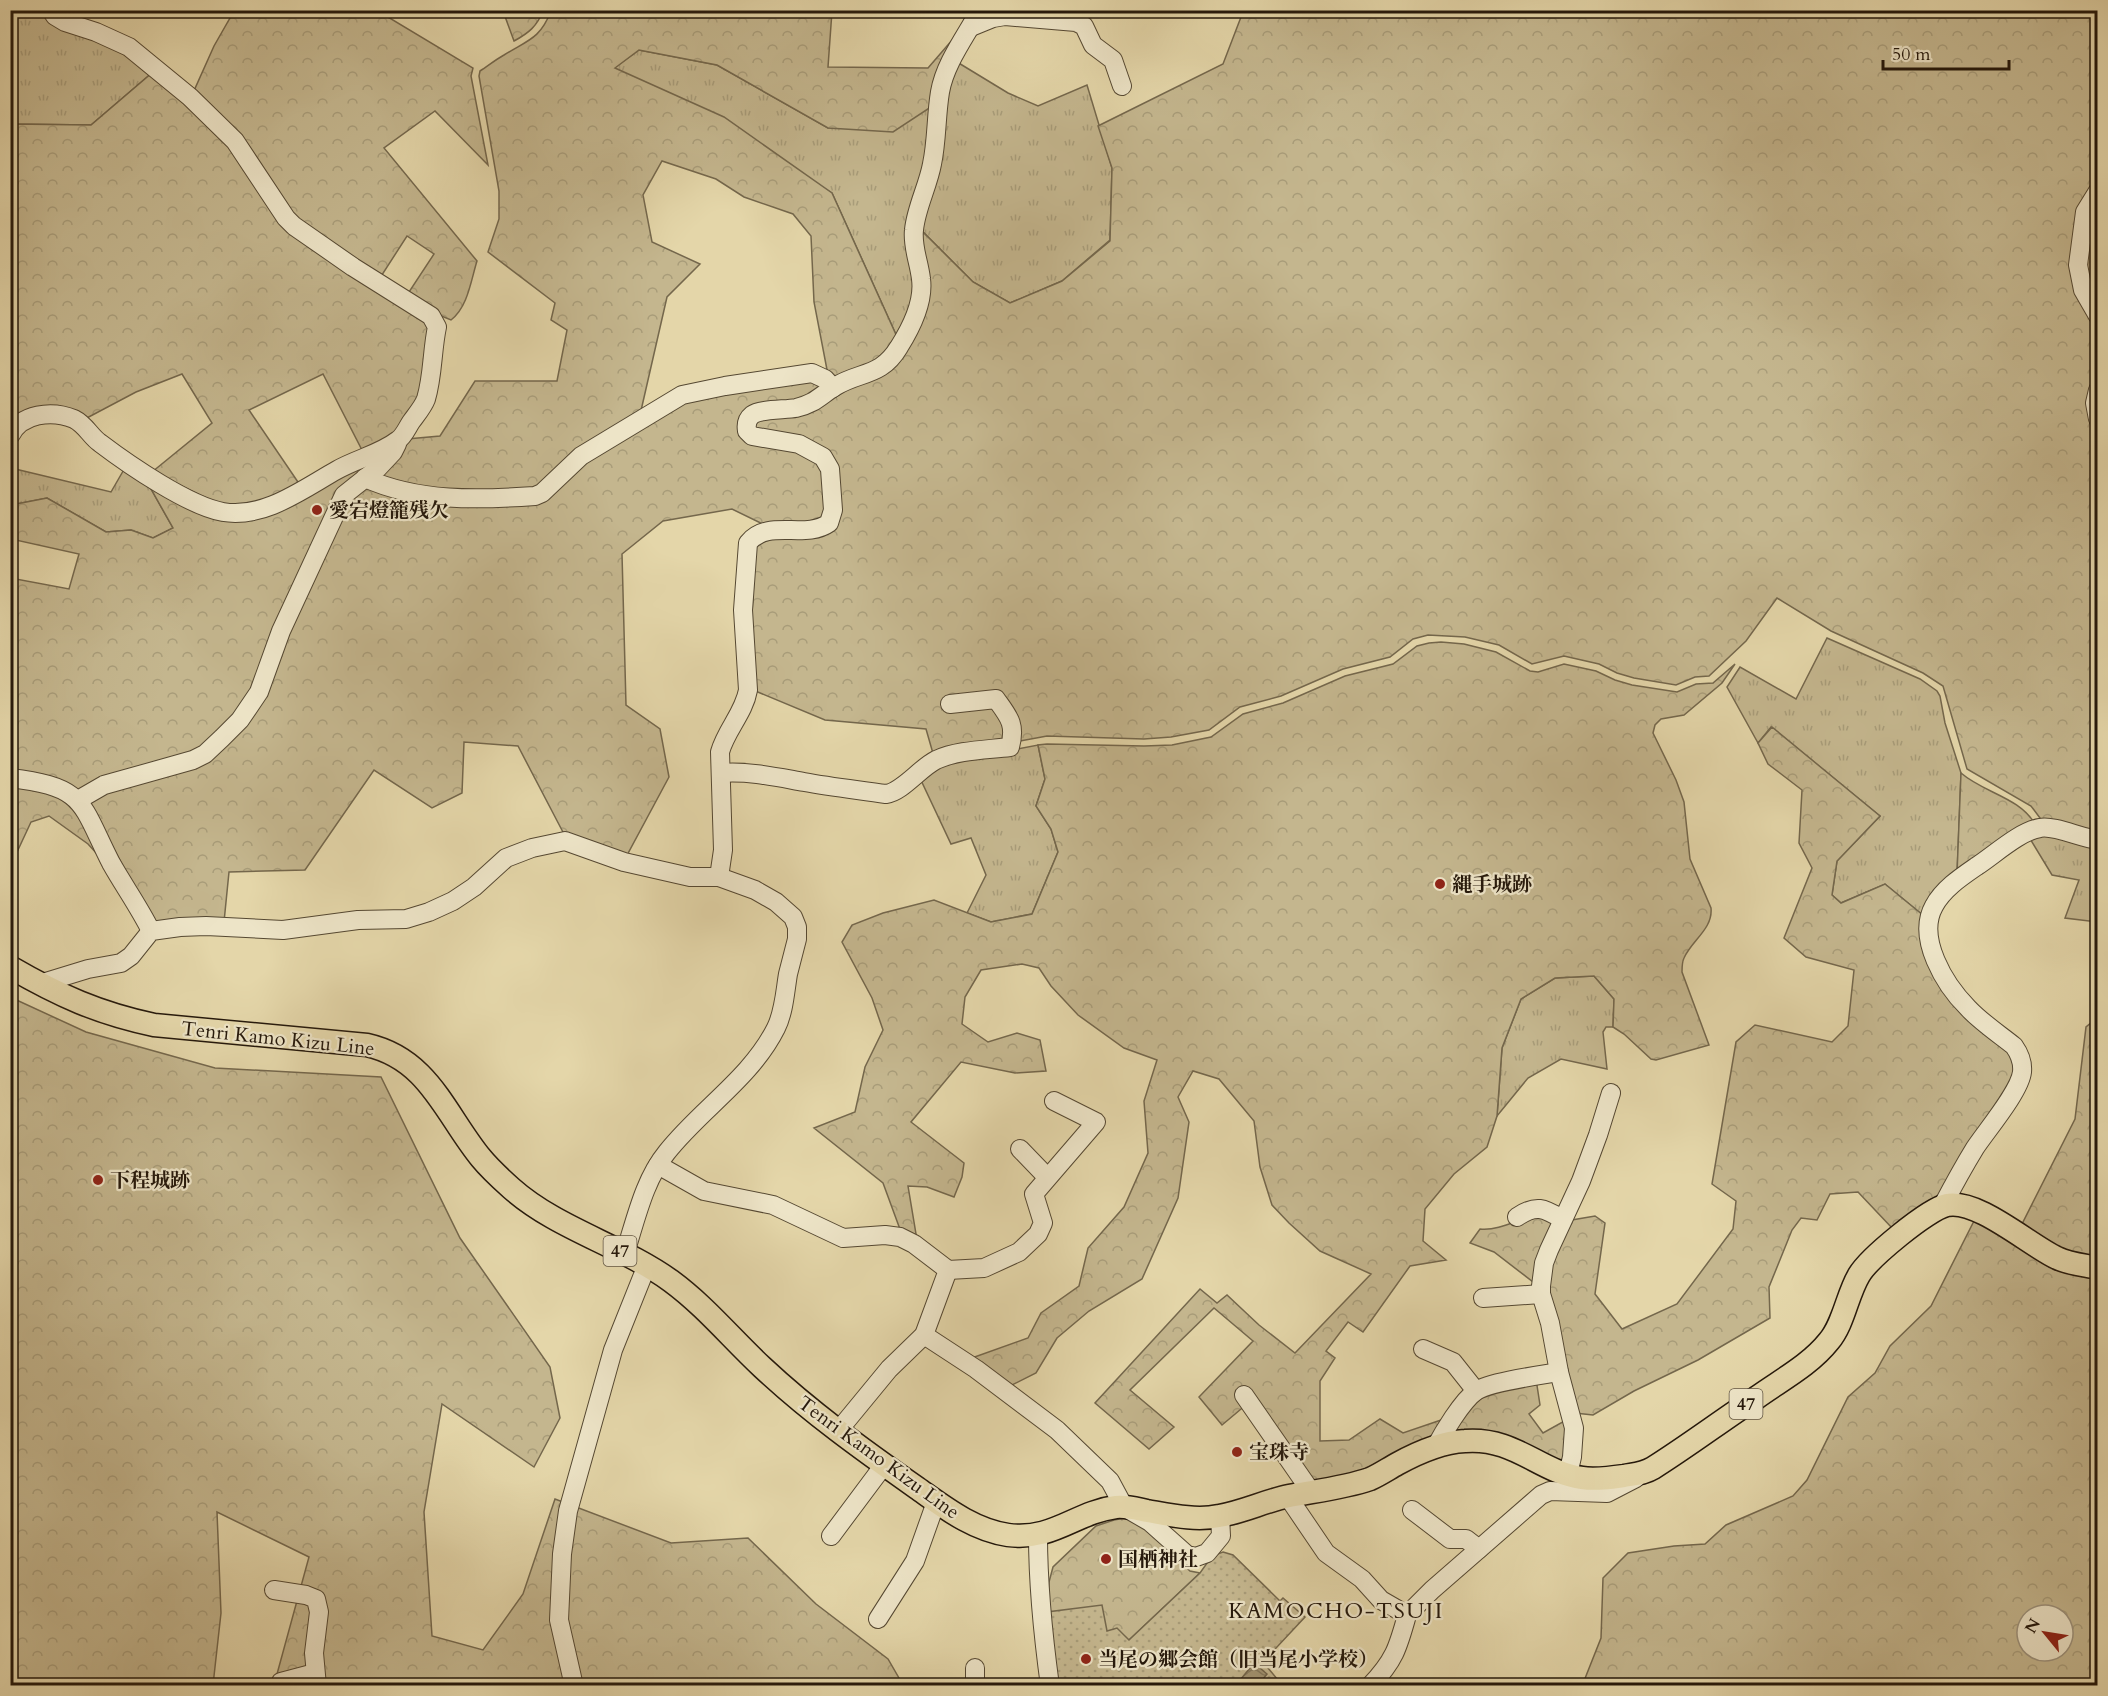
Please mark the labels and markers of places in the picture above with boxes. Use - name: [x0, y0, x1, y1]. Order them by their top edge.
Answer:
- place label: 愛宕燈籠残欠: [329, 497, 449, 524]
- marker: 愛宕燈籠残欠: [310, 503, 324, 517]
- place label: 縄手城跡: [1452, 871, 1532, 898]
- marker: 縄手城跡: [1433, 877, 1447, 891]
- place label: 下程城跡: [110, 1167, 190, 1194]
- marker: 下程城跡: [91, 1173, 105, 1187]
- place label: 宝珠寺: [1249, 1439, 1309, 1466]
- marker: 宝珠寺: [1230, 1445, 1244, 1459]
- place label: 国栖神社: [1118, 1546, 1198, 1573]
- marker: 国栖神社: [1099, 1552, 1113, 1566]
- place label: 当尾の郷会館（旧当尾小学校）: [1098, 1646, 1378, 1673]
- marker: 当尾の郷会館（旧当尾小学校）: [1079, 1652, 1093, 1666]

